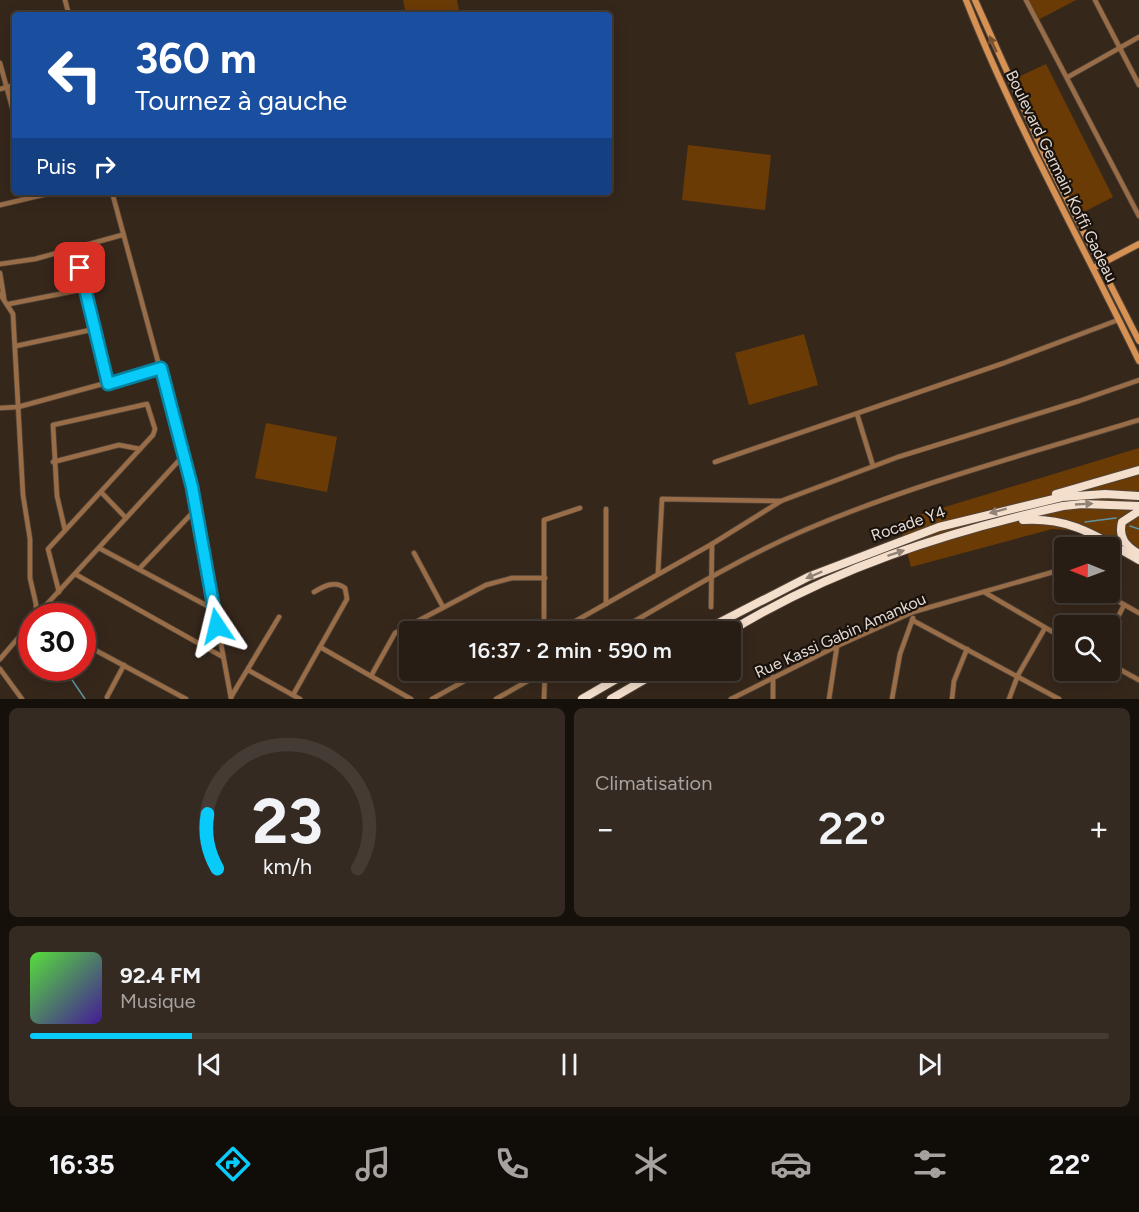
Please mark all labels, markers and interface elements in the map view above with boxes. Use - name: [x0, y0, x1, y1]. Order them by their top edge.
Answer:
- text: 360 m: [135, 33, 257, 84]
- one-way arrow: [988, 34, 998, 52]
- icon: left: [36, 36, 114, 114]
- street label: Boulevard Germain Koffi Gadeau: [1002, 67, 1121, 285]
- text: Tournez à gauche: [135, 84, 347, 117]
- icon: right: [88, 150, 121, 183]
- text: Puis: [36, 153, 76, 180]
- pin: [54, 242, 105, 293]
- icon: arrive: [63, 251, 96, 284]
- one-way arrow: [1075, 500, 1094, 509]
- street label: Rocade Y4: [868, 502, 948, 545]
- one-way arrow: [989, 507, 1008, 517]
- north arrow: [1054, 537, 1120, 603]
- map controls: [1054, 537, 1120, 681]
- one-way arrow: [887, 547, 905, 557]
- one-way arrow: [805, 570, 823, 580]
- street label: Rue Kassi Gabin Amankou: [752, 589, 929, 682]
- position arrow: [185, 594, 249, 658]
- speed limit sign: 30: [18, 603, 96, 681]
- button: search: [1054, 615, 1120, 681]
- text: 16:37 · 2 min · 590 m: [468, 637, 672, 664]
- text: Climatisation: [595, 771, 712, 795]
- text: 23: [252, 784, 322, 859]
- text: 22°: [818, 801, 886, 855]
- text: −: [595, 809, 616, 848]
- text: +: [1088, 809, 1109, 848]
- text: km/h: [263, 855, 311, 880]
- text: 92.4 FM: [120, 962, 201, 989]
- text: Musique: [120, 989, 196, 1013]
- icon: previous: [193, 1048, 226, 1081]
- icon: pause: [553, 1048, 586, 1081]
- icon: next: [913, 1048, 946, 1081]
- icon: directions: [212, 1143, 254, 1185]
- icon: music: [352, 1143, 394, 1185]
- icon: phone: [491, 1143, 533, 1185]
- icon: climate: [630, 1143, 672, 1185]
- icon: car: [770, 1143, 812, 1185]
- icon: filters: [909, 1143, 951, 1185]
- text: 16:35: [49, 1148, 115, 1181]
- text: 22°: [1049, 1148, 1090, 1181]

